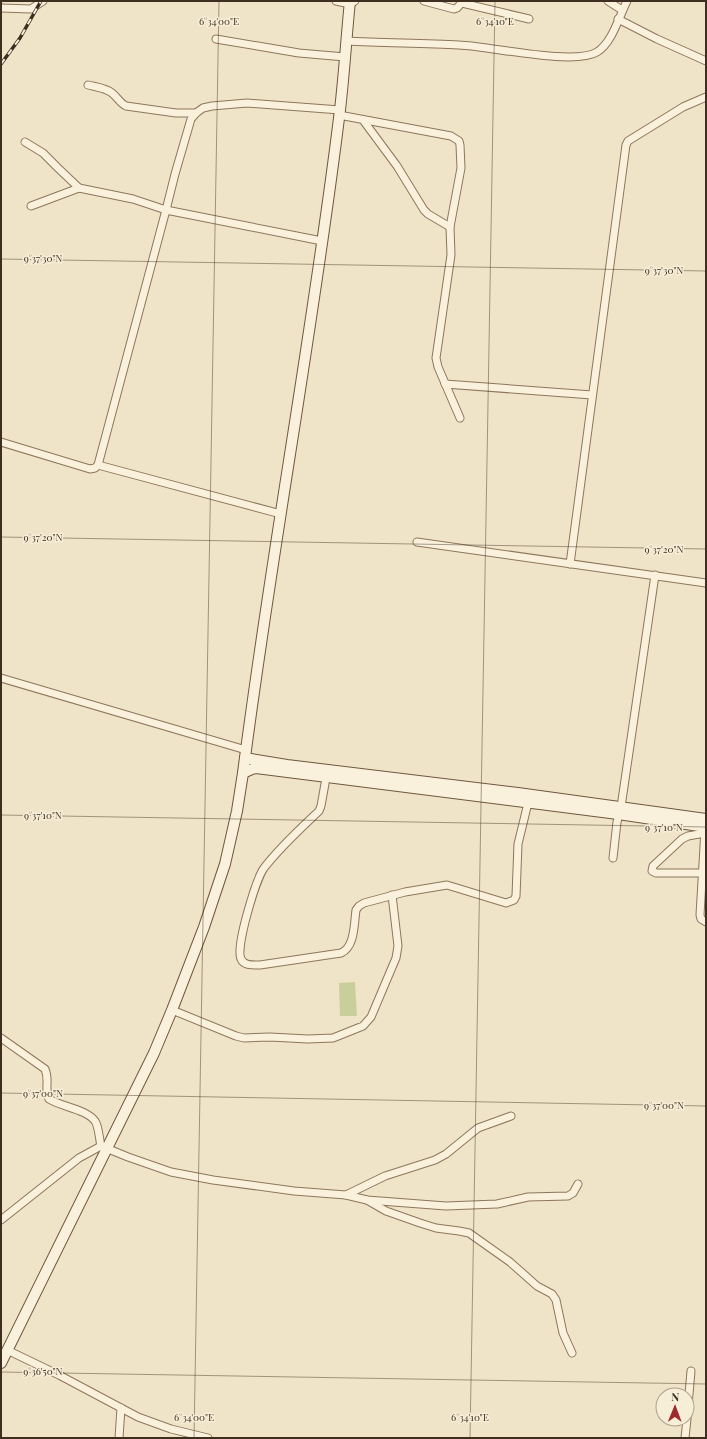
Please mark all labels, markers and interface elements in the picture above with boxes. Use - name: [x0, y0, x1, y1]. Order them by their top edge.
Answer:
- text: 6°34'00"E: [199, 14, 239, 28]
- text: 6°34'10"E: [476, 14, 514, 28]
- text: 9°37'30"N: [24, 251, 62, 265]
- text: 9°37'30"N: [645, 263, 683, 277]
- text: 9°37'20"N: [24, 530, 62, 544]
- text: 9°37'20"N: [645, 542, 683, 556]
- text: 9°37'10"N: [24, 808, 62, 822]
- text: 9°37'10"N: [645, 820, 683, 834]
- text: 9°37'00"N: [23, 1086, 63, 1100]
- text: 9°37'00"N: [644, 1098, 684, 1112]
- text: 9°36'50"N: [23, 1364, 63, 1378]
- north arrow: [655, 1387, 695, 1427]
- text: N: [671, 1389, 679, 1404]
- text: 6°34'00"E: [174, 1410, 214, 1424]
- text: 6°34'10"E: [451, 1410, 489, 1424]

